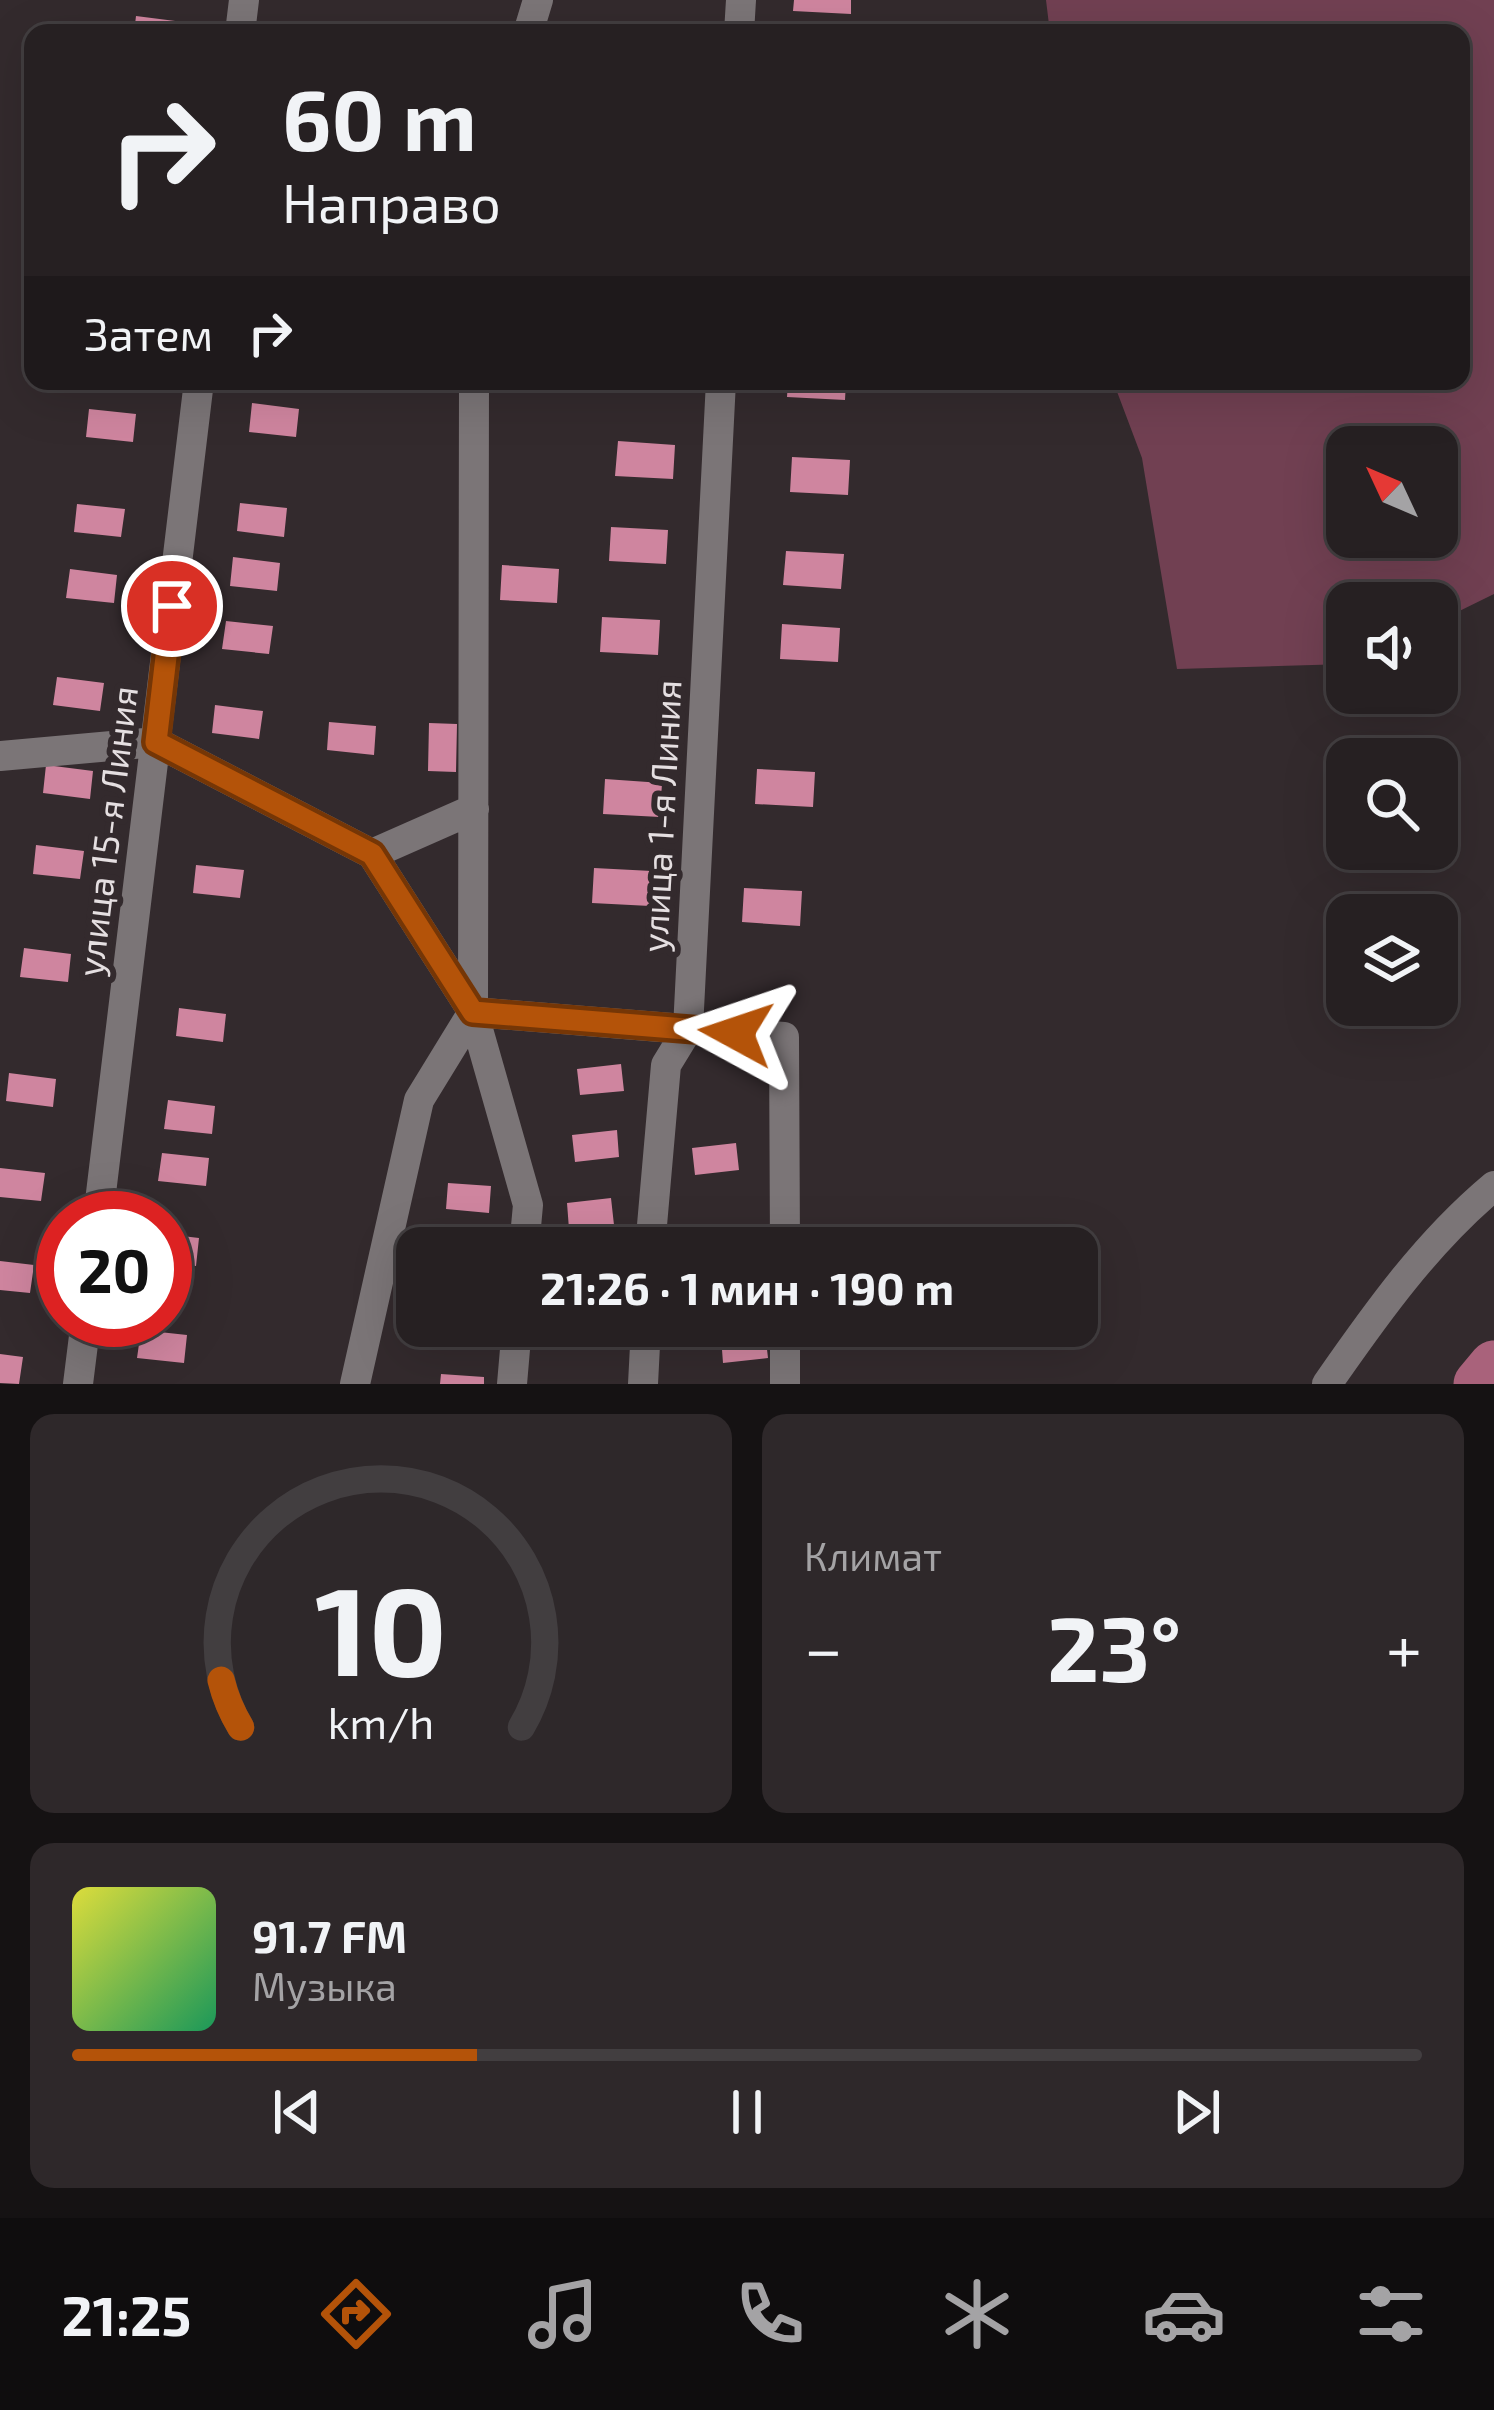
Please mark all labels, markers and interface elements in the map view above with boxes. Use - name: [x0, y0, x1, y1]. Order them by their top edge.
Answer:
- text: 60 m: [282, 67, 477, 168]
- icon: right: [84, 72, 240, 228]
- text: Направо: [282, 169, 501, 234]
- icon: right: [237, 300, 303, 366]
- text: Затем: [84, 306, 213, 360]
- north arrow: [1326, 426, 1458, 558]
- map controls: [1326, 426, 1458, 1026]
- pin: [121, 555, 223, 657]
- icon: arrive: [139, 573, 205, 639]
- button: sound: [1326, 582, 1458, 714]
- street label: улица 1-я Линия: [631, 679, 690, 953]
- street label: улица 15-я Линия: [67, 683, 146, 979]
- button: search: [1326, 738, 1458, 870]
- button: layers: [1326, 894, 1458, 1026]
- position arrow: [673, 970, 799, 1096]
- speed limit sign: 20: [36, 1191, 192, 1347]
- text: 21:26 · 1 мин · 190 m: [540, 1260, 954, 1314]
- text: Климат: [804, 1532, 942, 1579]
- text: 10: [315, 1551, 447, 1701]
- text: 23°: [1047, 1592, 1181, 1700]
- text: −: [804, 1607, 843, 1686]
- text: +: [1386, 1607, 1422, 1686]
- text: km/h: [328, 1695, 434, 1747]
- text: 91.7 FM: [252, 1908, 407, 1962]
- text: Музыка: [252, 1962, 397, 2009]
- icon: previous: [264, 2079, 330, 2145]
- icon: pause: [714, 2079, 780, 2145]
- icon: next: [1164, 2079, 1230, 2145]
- icon: directions: [314, 2272, 398, 2356]
- icon: music: [521, 2272, 605, 2356]
- icon: phone: [728, 2272, 812, 2356]
- icon: climate: [935, 2272, 1019, 2356]
- icon: car: [1142, 2272, 1226, 2356]
- icon: filters: [1349, 2272, 1433, 2356]
- text: 21:25: [61, 2282, 191, 2347]

